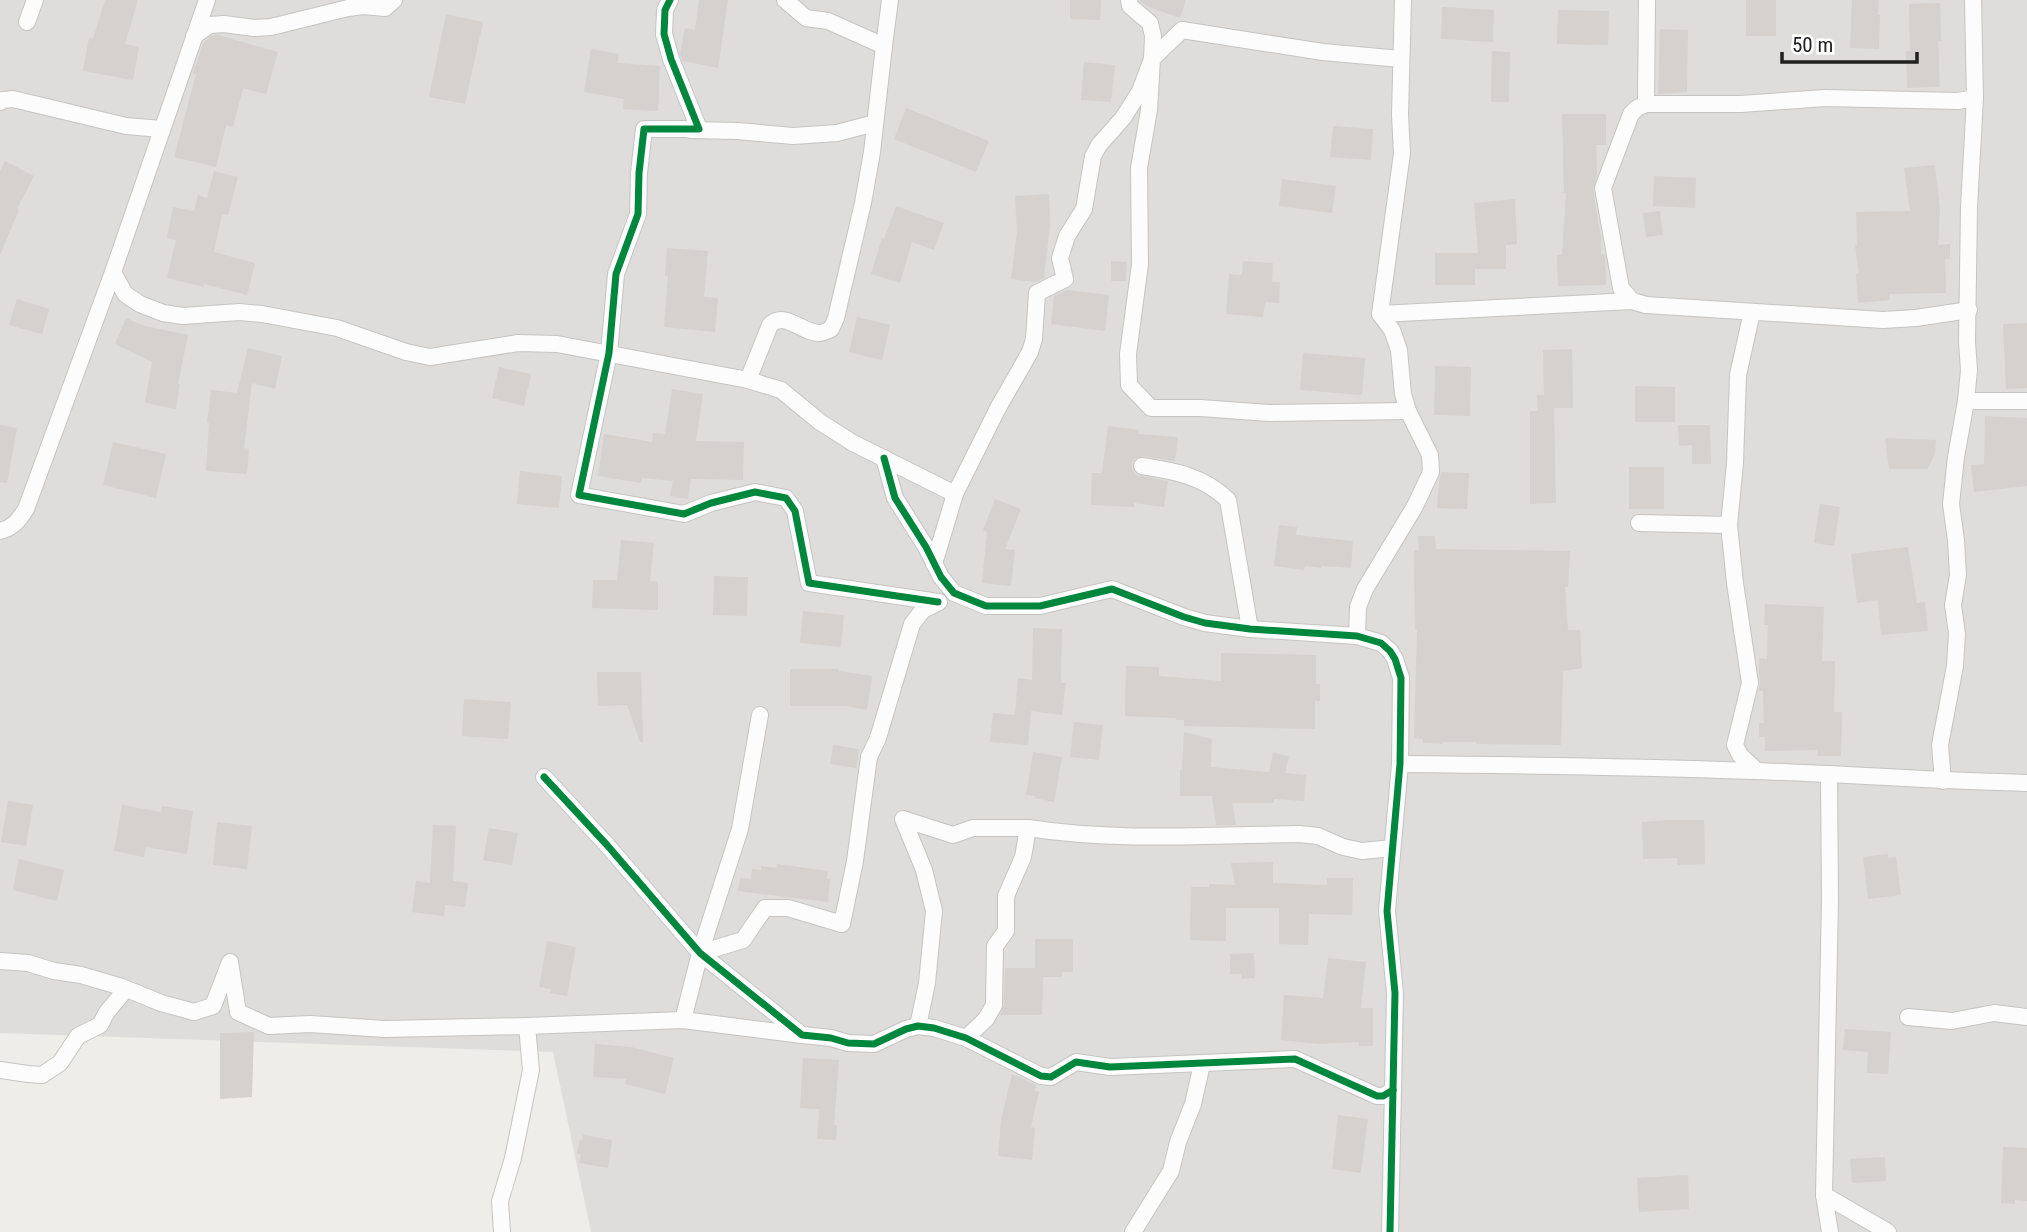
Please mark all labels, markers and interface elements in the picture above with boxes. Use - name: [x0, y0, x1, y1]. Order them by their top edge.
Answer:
- scale bar: [1782, 21, 1917, 65]
- text: 50 m: [1792, 33, 1833, 57]

